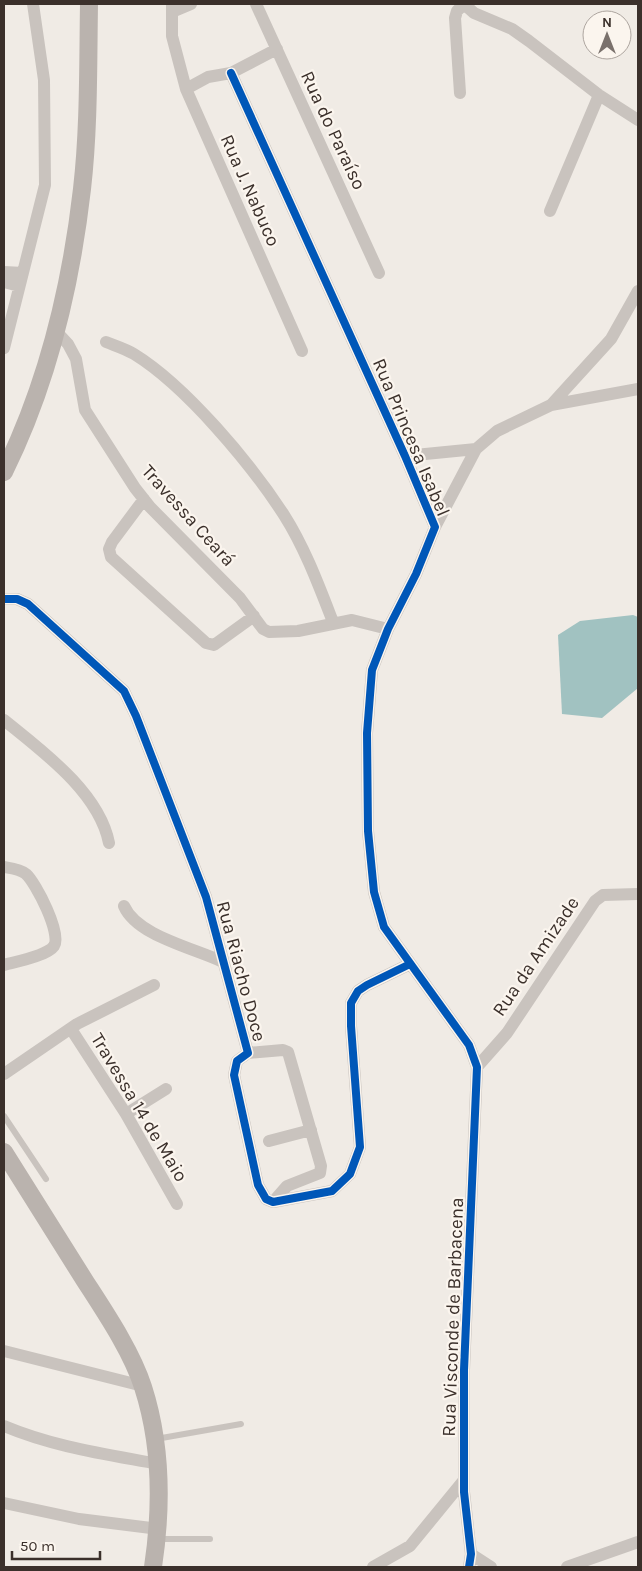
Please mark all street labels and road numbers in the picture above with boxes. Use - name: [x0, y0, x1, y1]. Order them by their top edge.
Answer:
- street label: Rua do Paraíso: [296, 67, 370, 193]
- street label: Rua J. Nabuco: [216, 131, 285, 250]
- street label: Rua Princesa Isabel: [368, 355, 454, 520]
- street label: Travessa Ceará: [137, 460, 240, 571]
- street label: Rua da Amizade: [488, 893, 584, 1020]
- street label: Rua Riacho Doce: [212, 899, 270, 1044]
- street label: Travessa 14 de Maio: [86, 1029, 192, 1186]
- street label: Rua Visconde de Barbacena: [438, 1197, 468, 1437]

